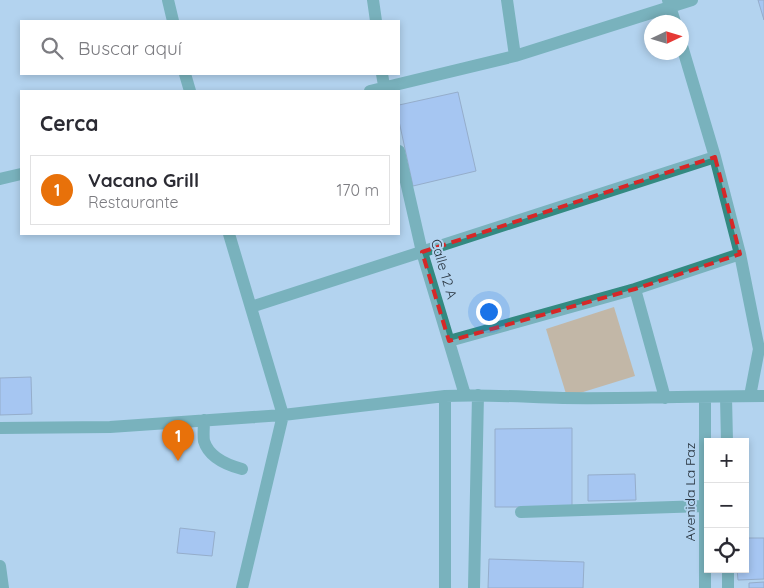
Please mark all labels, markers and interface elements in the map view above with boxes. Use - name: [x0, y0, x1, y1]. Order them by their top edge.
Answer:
- north arrow: [644, 15, 689, 60]
- search box: [20, 20, 400, 75]
- icon: search: [38, 34, 66, 62]
- text: Buscar aquí: [78, 36, 182, 60]
- text: Cerca: [40, 110, 98, 136]
- text: Vacano Grill: [88, 168, 199, 192]
- text: 1: [54, 180, 60, 200]
- text: 170 m: [336, 180, 379, 200]
- text: Restaurante: [88, 192, 179, 212]
- street label: Calle 12 A: [427, 237, 461, 301]
- your location: [476, 299, 502, 325]
- pin: 1: [162, 420, 194, 461]
- map controls: [704, 438, 749, 573]
- button: +: [704, 438, 749, 483]
- street label: Avenida La Paz: [681, 442, 699, 542]
- button: −: [704, 483, 749, 528]
- button: locate: [704, 528, 749, 573]

